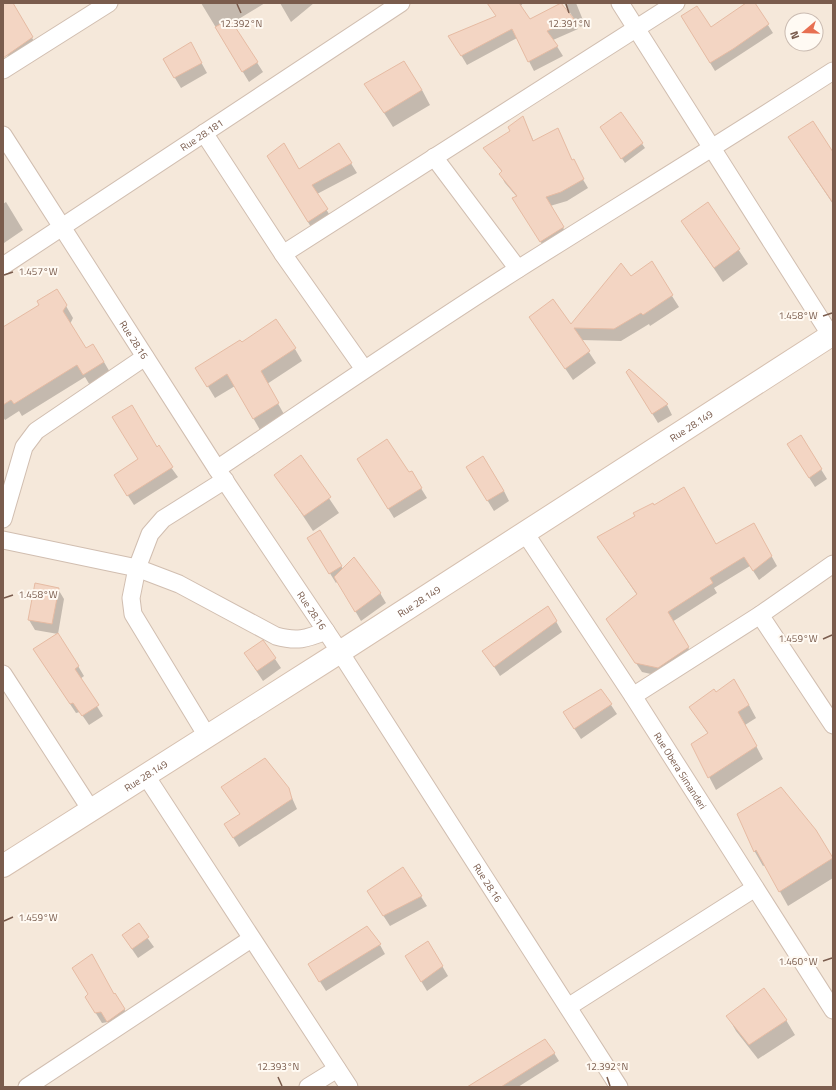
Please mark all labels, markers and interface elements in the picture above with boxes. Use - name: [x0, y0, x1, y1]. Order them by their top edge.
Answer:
- north arrow: [784, 12, 824, 52]
- text: 12.392°N: [220, 16, 262, 31]
- text: 12.391°N: [548, 16, 590, 31]
- text: N: [786, 29, 803, 41]
- street label: Rue 28.181: [177, 115, 226, 155]
- text: 1.457°W: [18, 264, 58, 279]
- text: 1.458°W: [778, 308, 818, 323]
- street label: Rue 28.16: [116, 317, 152, 362]
- street label: Rue 28.149: [666, 406, 716, 445]
- street label: Rue 28.149: [394, 581, 444, 621]
- text: 1.458°W: [18, 587, 58, 602]
- street label: Rue 28.16: [294, 588, 331, 633]
- text: 1.459°W: [778, 631, 818, 646]
- street label: Rue Obera Simanderi: [650, 729, 711, 812]
- street label: Rue 28.149: [121, 756, 171, 795]
- street label: Rue 28.16: [470, 860, 506, 905]
- text: 1.459°W: [18, 910, 58, 925]
- text: 1.460°W: [778, 954, 818, 969]
- text: 12.393°N: [257, 1059, 299, 1074]
- text: 12.392°N: [586, 1059, 628, 1074]

